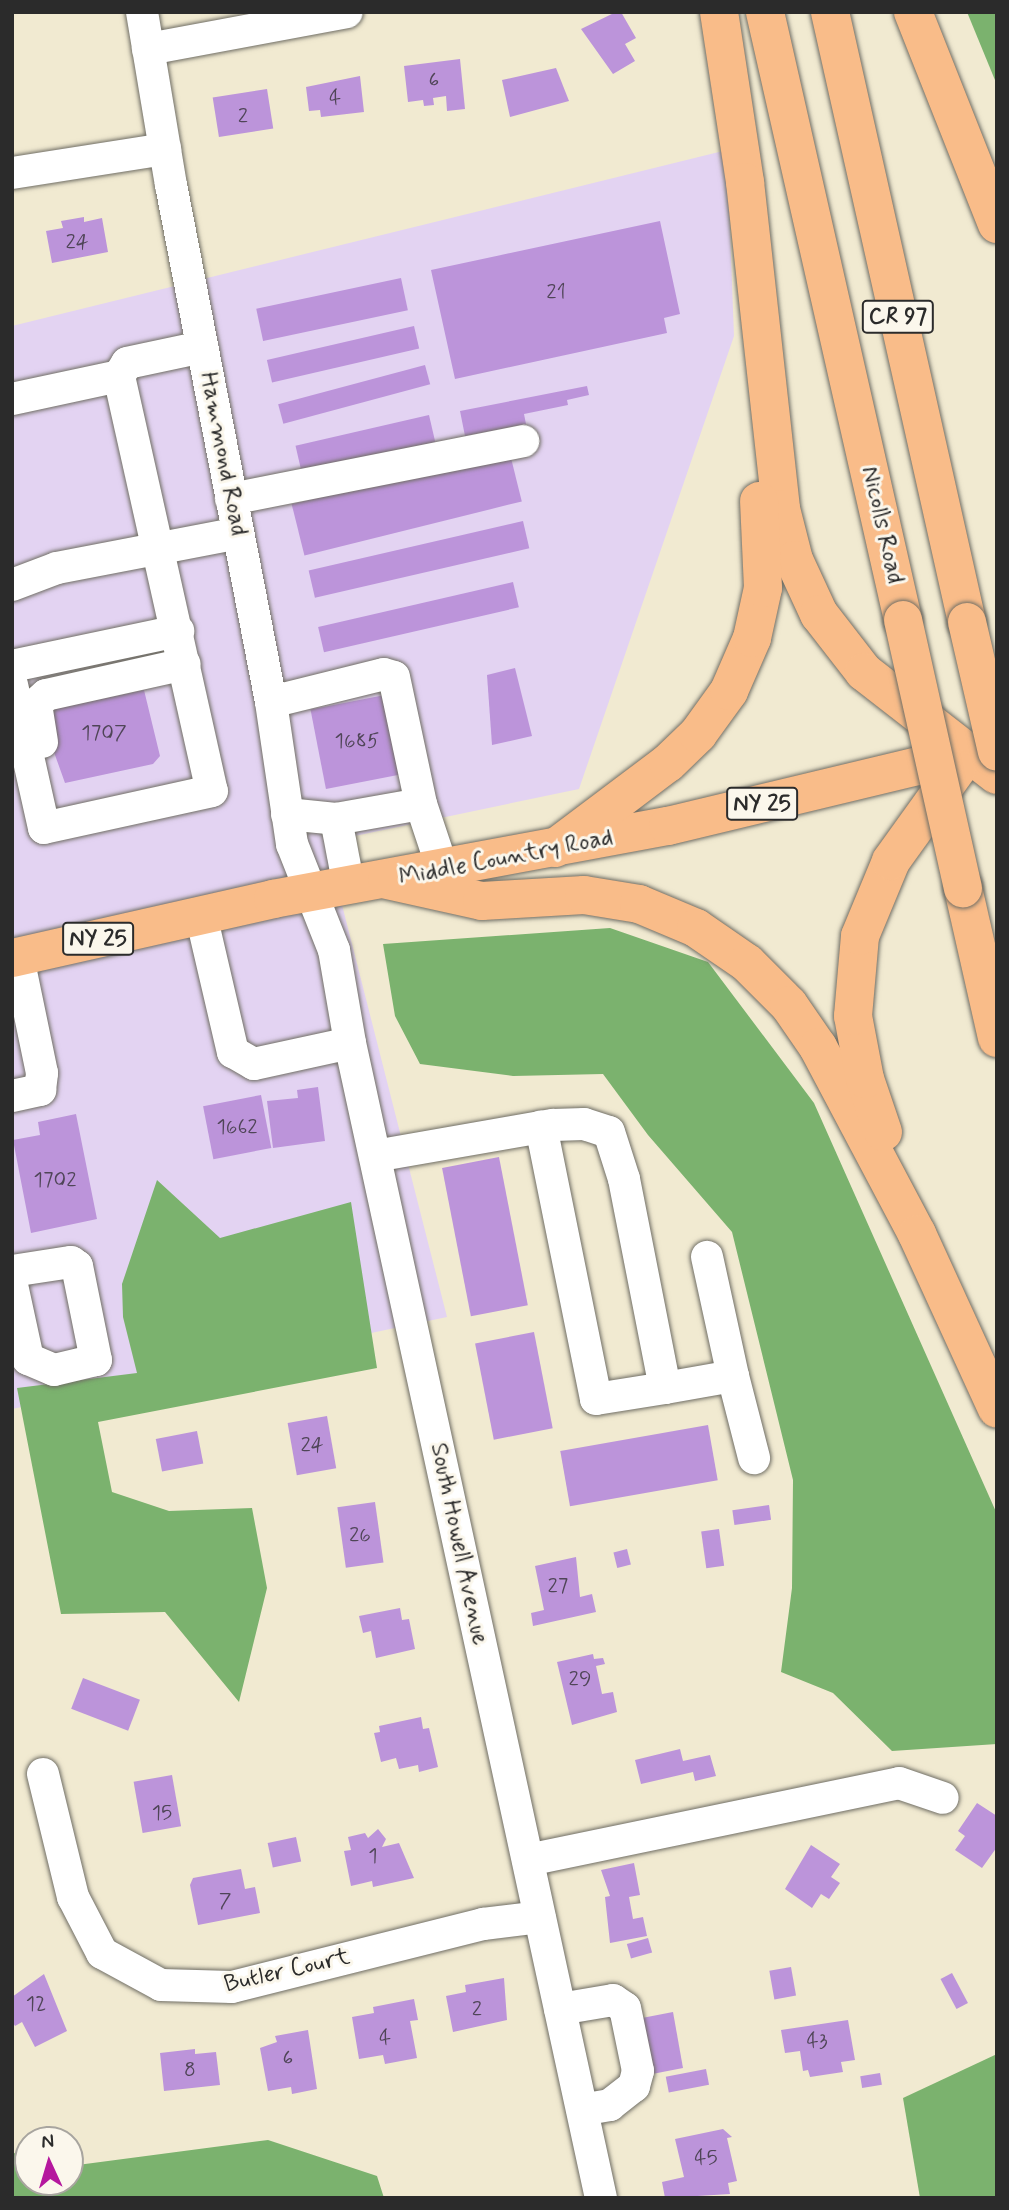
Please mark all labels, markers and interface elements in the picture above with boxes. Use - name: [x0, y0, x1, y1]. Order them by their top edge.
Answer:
- house number: 6: [429, 67, 439, 93]
- house number: 4: [329, 85, 341, 111]
- house number: 2: [238, 103, 248, 129]
- house number: 24: [65, 229, 89, 255]
- house number: 21: [546, 279, 566, 305]
- road number: CR 97: [861, 298, 935, 336]
- street label: Hammond Road: [193, 370, 253, 538]
- street label: Nicolls Road: [855, 464, 909, 586]
- house number: 1707: [81, 720, 127, 746]
- house number: 1685: [335, 728, 379, 754]
- road number: NY 25: [725, 784, 799, 824]
- street label: Middle Country Road: [399, 824, 613, 892]
- road number: NY 25: [61, 920, 135, 958]
- house number: 1662: [216, 1114, 258, 1140]
- house number: 1702: [34, 1167, 76, 1193]
- house number: 24: [300, 1432, 324, 1458]
- street label: South Howell Avenue: [424, 1442, 494, 1646]
- house number: 26: [349, 1522, 371, 1548]
- house number: 27: [548, 1573, 568, 1599]
- house number: 29: [569, 1666, 591, 1692]
- house number: 15: [152, 1800, 172, 1826]
- house number: 1: [368, 1843, 378, 1869]
- house number: 7: [219, 1888, 231, 1914]
- street label: Butler Court: [223, 1943, 351, 1999]
- house number: 12: [26, 1991, 46, 2017]
- house number: 2: [472, 1996, 482, 2022]
- house number: 4: [379, 2025, 391, 2051]
- house number: 43: [806, 2028, 828, 2054]
- house number: 6: [283, 2045, 293, 2071]
- house number: 8: [184, 2057, 196, 2083]
- north arrow: [14, 2126, 84, 2196]
- text: N: [40, 2129, 55, 2154]
- house number: 45: [694, 2145, 718, 2171]

